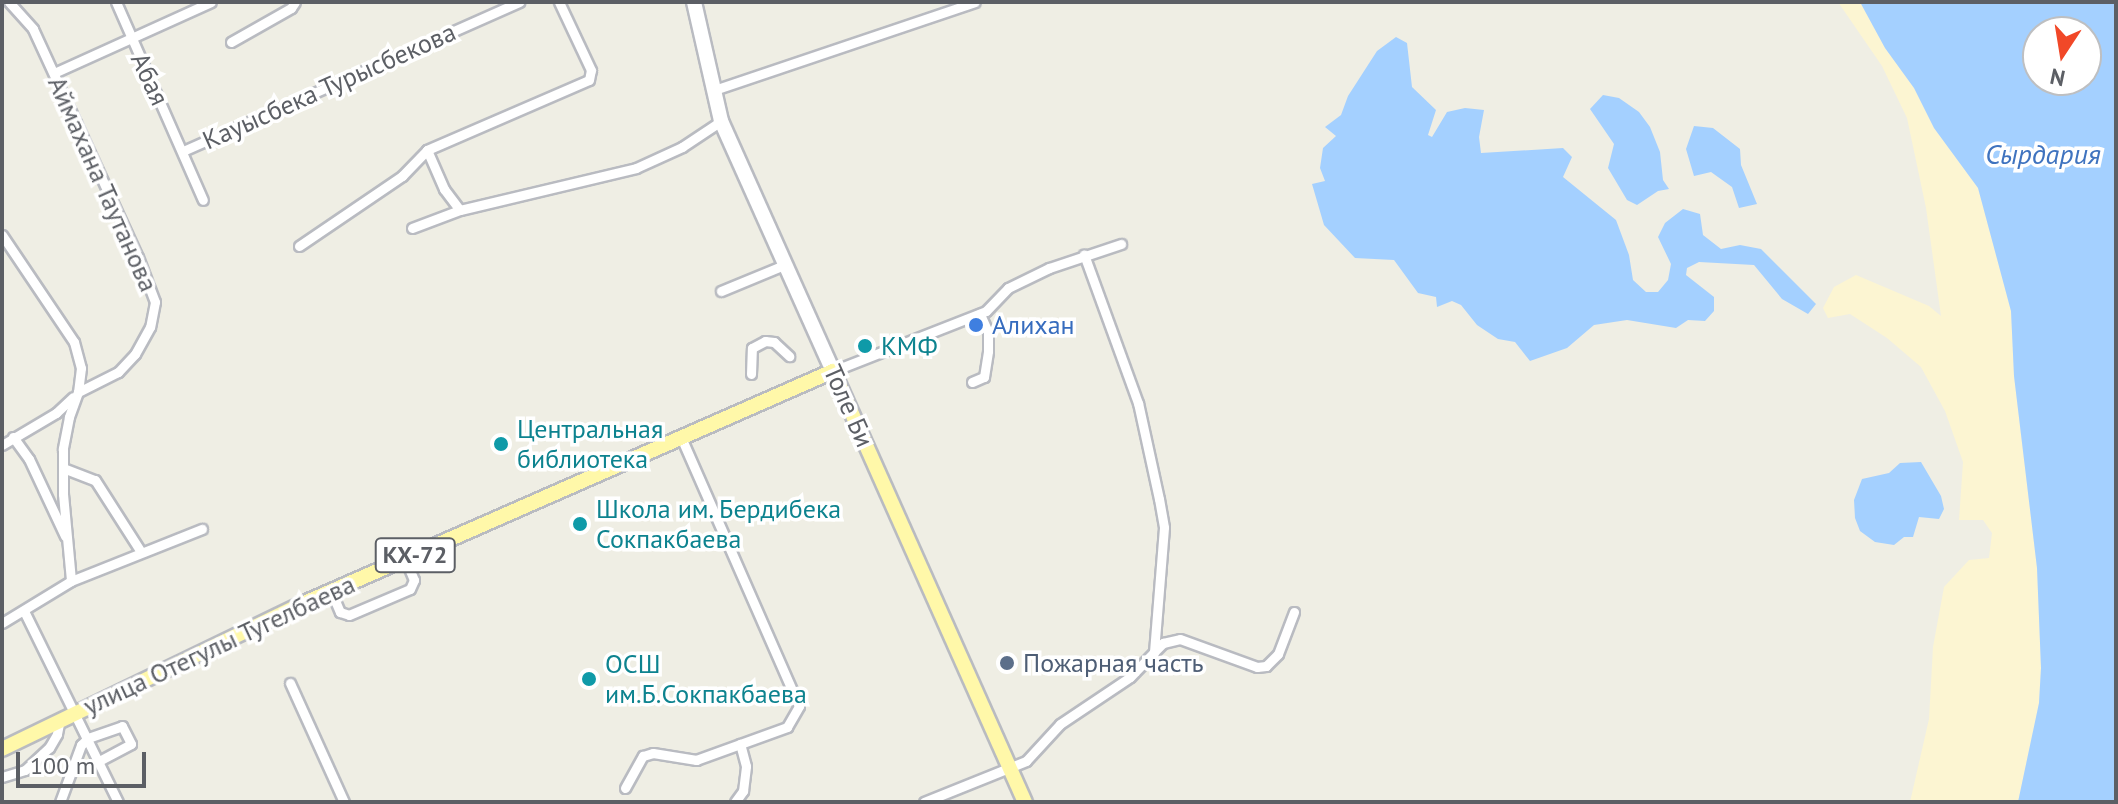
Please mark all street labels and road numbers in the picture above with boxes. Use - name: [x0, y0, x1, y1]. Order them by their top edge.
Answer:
- street label: Кауысбека Турысбекова: [197, 16, 461, 156]
- street label: Абая: [124, 48, 176, 110]
- street label: Аймахана Таутанова: [41, 71, 165, 297]
- street label: Толе Би: [817, 360, 881, 452]
- road number: КХ-72: [373, 535, 457, 575]
- street label: улица Отегулы Тугелбаева: [78, 568, 360, 722]

